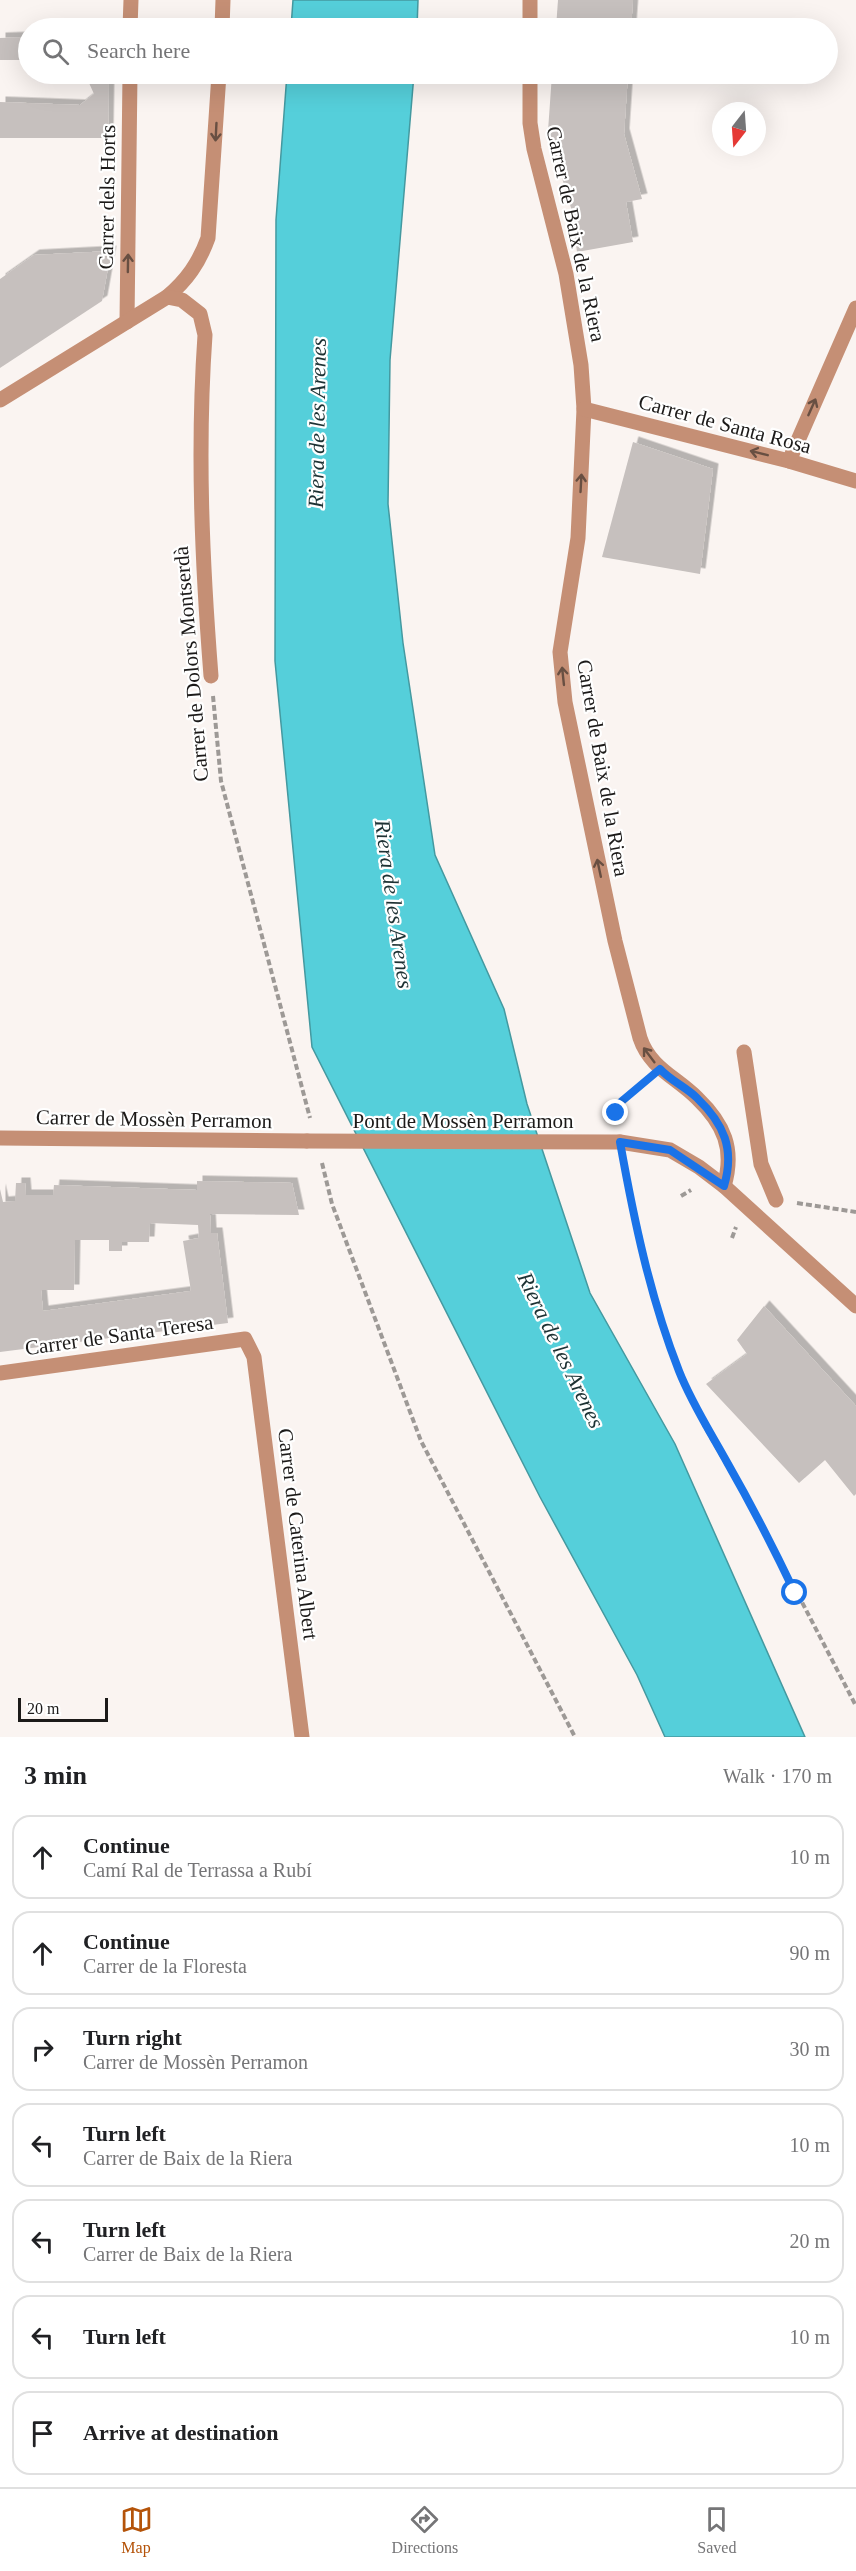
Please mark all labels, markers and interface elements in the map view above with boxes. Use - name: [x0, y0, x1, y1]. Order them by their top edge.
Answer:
- search box: [18, 18, 838, 84]
- icon: search: [39, 35, 72, 68]
- text: Search here: [87, 38, 190, 63]
- north arrow: [712, 102, 766, 156]
- one-way arrow: [210, 121, 221, 141]
- street label: Carrer dels Horts: [94, 124, 120, 270]
- street label: Carrer de Baix de la Riera: [541, 124, 611, 345]
- one-way arrow: [122, 254, 133, 274]
- water label: Riera de les Arenes: [303, 338, 331, 509]
- street label: Carrer de Santa Rosa: [636, 389, 815, 459]
- one-way arrow: [807, 399, 819, 417]
- one-way arrow: [750, 447, 769, 459]
- one-way arrow: [575, 473, 586, 493]
- street label: Carrer de Dolors Montserdà: [169, 545, 213, 783]
- street label: Carrer de Baix de la Riera: [572, 658, 634, 879]
- one-way arrow: [557, 667, 568, 687]
- water label: Riera de les Arenes: [370, 817, 418, 990]
- one-way arrow: [593, 859, 605, 878]
- one-way arrow: [643, 1048, 655, 1064]
- route end: [602, 1099, 628, 1125]
- street label: Carrer de Mossèn Perramon: [36, 1105, 273, 1133]
- street label: Pont de Mossèn Perramon: [352, 1109, 574, 1133]
- water label: Riera de les Arenes: [512, 1267, 610, 1432]
- street label: Carrer de Santa Teresa: [23, 1310, 215, 1360]
- street label: Carrer de Caterina Albert: [273, 1427, 323, 1641]
- route start: [781, 1579, 807, 1605]
- scale bar: [18, 1695, 108, 1722]
- text: 20 m: [27, 1700, 59, 1717]
- text: 3 min: [24, 1761, 87, 1790]
- text: Walk · 170 m: [723, 1765, 832, 1787]
- text: Continue: [83, 1833, 170, 1858]
- icon: ahead: [26, 1841, 59, 1874]
- text: 10 m: [789, 1846, 830, 1868]
- text: Camí Ral de Terrassa a Rubí: [83, 1859, 312, 1881]
- text: Continue: [83, 1929, 170, 1954]
- icon: ahead: [26, 1937, 59, 1970]
- text: 90 m: [789, 1942, 830, 1964]
- text: Carrer de la Floresta: [83, 1955, 247, 1977]
- text: Turn right: [83, 2025, 182, 2050]
- icon: right: [26, 2033, 59, 2066]
- text: 30 m: [789, 2038, 830, 2060]
- text: Carrer de Mossèn Perramon: [83, 2051, 308, 2073]
- text: Turn left: [83, 2121, 166, 2146]
- icon: left: [26, 2129, 59, 2162]
- text: 10 m: [789, 2134, 830, 2156]
- text: Carrer de Baix de la Riera: [83, 2147, 292, 2169]
- text: Turn left: [83, 2217, 166, 2242]
- icon: left: [26, 2225, 59, 2258]
- text: 20 m: [789, 2230, 830, 2252]
- text: Carrer de Baix de la Riera: [83, 2243, 292, 2265]
- icon: left: [26, 2321, 59, 2354]
- text: Turn left: [83, 2324, 166, 2349]
- text: 10 m: [789, 2326, 830, 2348]
- icon: arrive: [26, 2417, 59, 2450]
- text: Arrive at destination: [83, 2420, 279, 2445]
- tab: Map: [120, 2503, 153, 2557]
- tab: Directions: [392, 2503, 458, 2557]
- tab: Saved: [697, 2503, 736, 2557]

